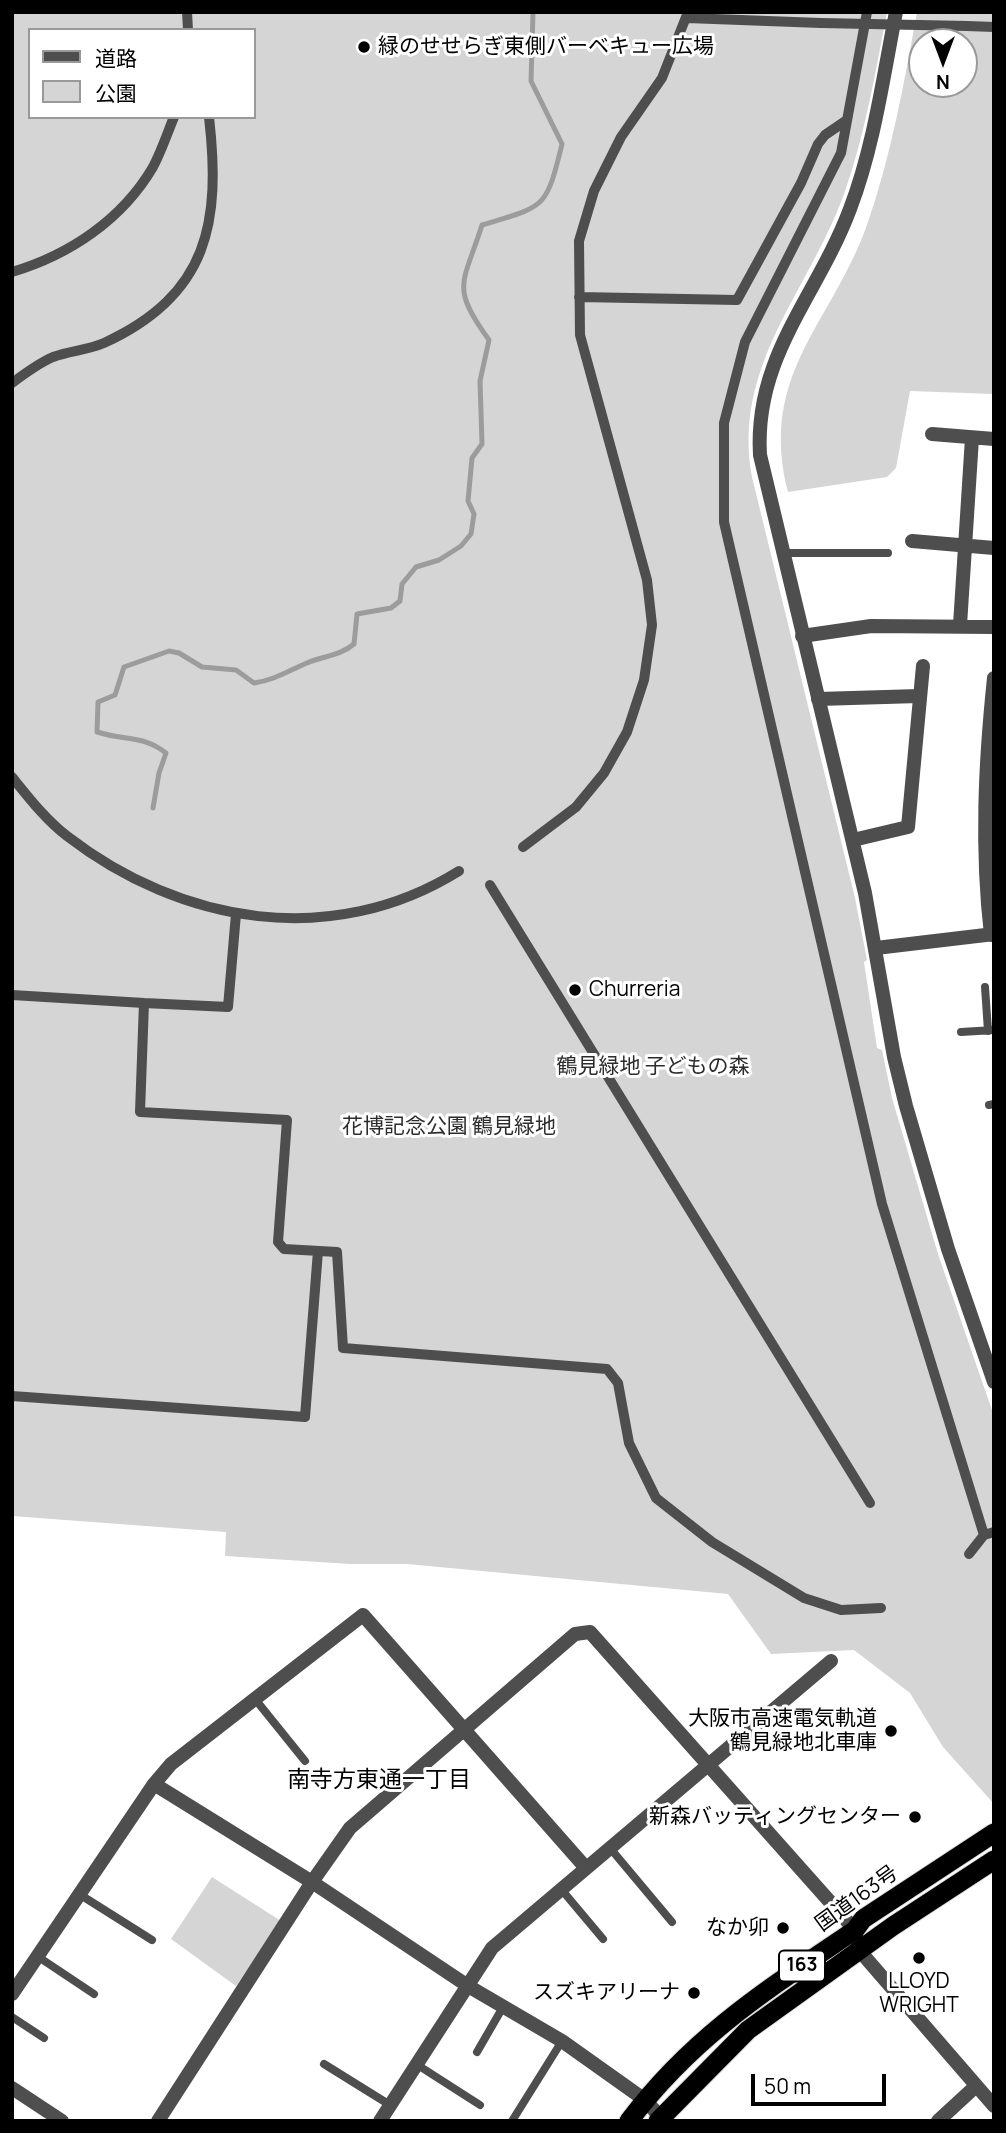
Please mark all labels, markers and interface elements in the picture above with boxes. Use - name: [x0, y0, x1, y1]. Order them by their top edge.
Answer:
- legend: [28, 28, 256, 119]
- north arrow: [908, 28, 978, 98]
- place label: 緑のせせらぎ東側バーベキュー広場: [378, 34, 714, 60]
- marker: 緑のせせらぎ東側バーベキュー広場: [356, 39, 372, 55]
- text: 道路: [95, 44, 137, 72]
- text: N: [936, 69, 950, 95]
- text: 公園: [95, 79, 137, 107]
- place label: Churreria: [589, 977, 680, 1003]
- marker: Churreria: [567, 982, 583, 998]
- park label: 鶴見緑地 子どもの森: [556, 1054, 750, 1080]
- park label: 花博記念公園 鶴見緑地: [342, 1114, 556, 1140]
- place label: 大阪市高速電気軌道 鶴見緑地北車庫: [688, 1706, 877, 1756]
- marker: 大阪市高速電気軌道 鶴見緑地北車庫: [883, 1723, 899, 1739]
- district label: 南寺方東通一丁目: [287, 1767, 471, 1795]
- place label: 新森バッティングセンター: [649, 1804, 901, 1830]
- marker: 新森バッティングセンター: [907, 1809, 923, 1825]
- street label: 国道163号: [811, 1861, 903, 1937]
- place label: なか卯: [706, 1915, 769, 1941]
- marker: なか卯: [775, 1920, 791, 1936]
- road number: 163: [779, 1950, 825, 1982]
- marker: LLOYD WRIGHT: [911, 1950, 927, 1966]
- place label: LLOYD WRIGHT: [879, 1969, 959, 2019]
- place label: スズキアリーナ: [533, 1980, 680, 2006]
- marker: スズキアリーナ: [686, 1985, 702, 2001]
- scale bar: [754, 2060, 889, 2104]
- text: 50 m: [764, 2072, 811, 2100]

